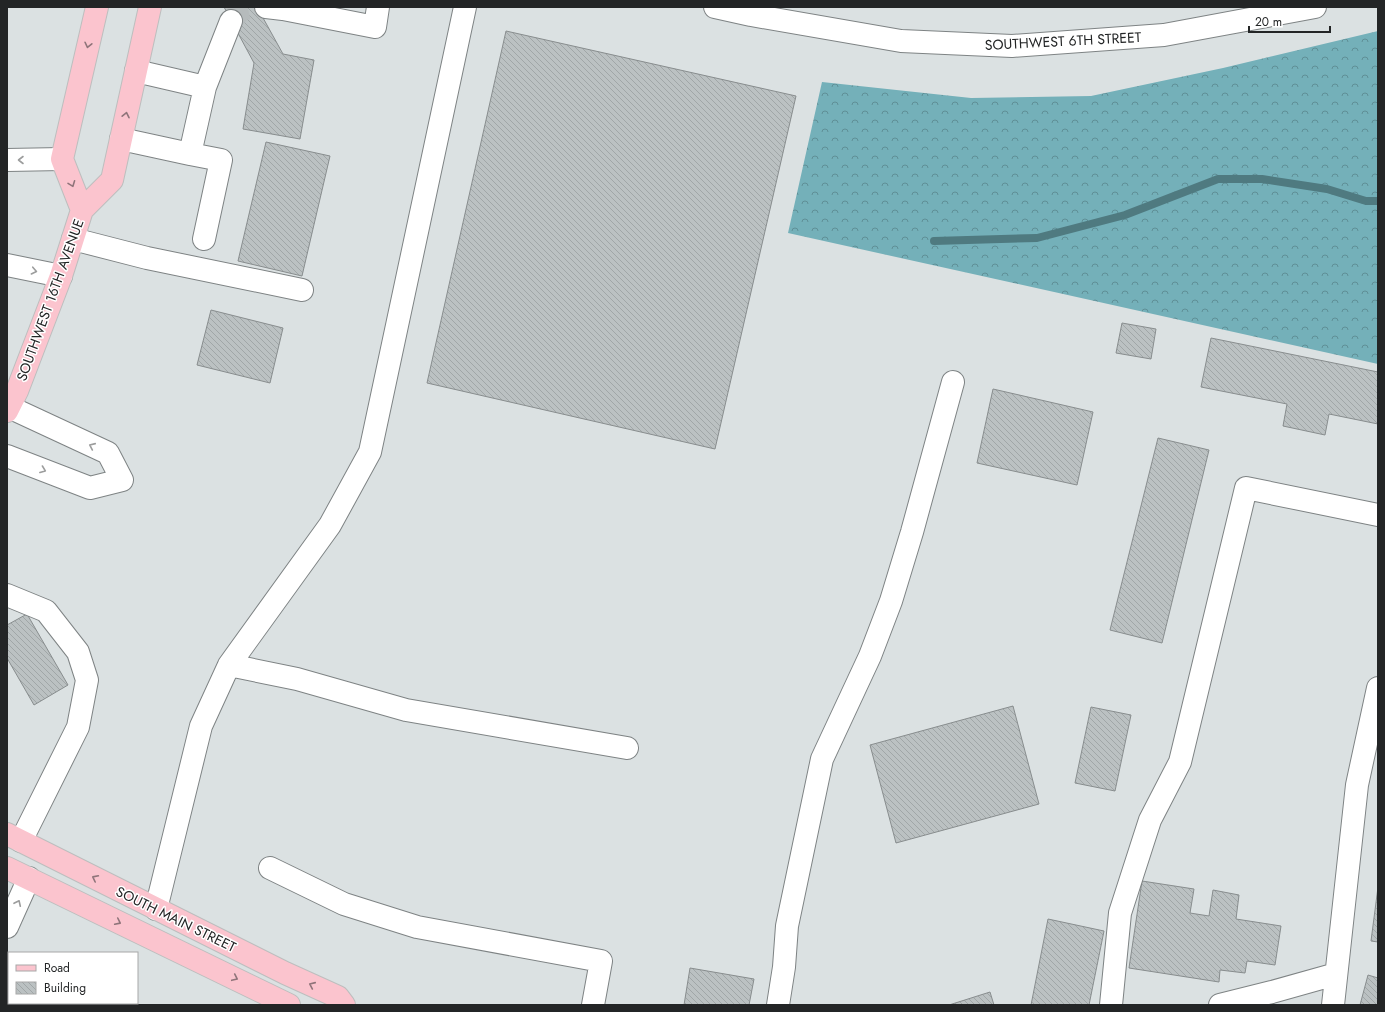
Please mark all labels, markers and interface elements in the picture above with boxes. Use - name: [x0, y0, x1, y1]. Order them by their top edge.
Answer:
- scale bar: [1249, 8, 1330, 34]
- text: 20 m: [1255, 13, 1282, 31]
- street label: SOUTHWEST 6TH STREET: [984, 27, 1142, 55]
- one-way arrow: [85, 42, 93, 48]
- one-way arrow: [122, 112, 130, 118]
- one-way arrow: [18, 156, 24, 164]
- one-way arrow: [67, 181, 75, 188]
- street label: SOUTHWEST 16TH AVENUE: [11, 216, 89, 384]
- one-way arrow: [31, 266, 37, 274]
- one-way arrow: [88, 443, 96, 451]
- one-way arrow: [40, 465, 47, 473]
- one-way arrow: [91, 875, 99, 883]
- street label: SOUTH MAIN STREET: [113, 881, 240, 957]
- one-way arrow: [13, 899, 21, 907]
- one-way arrow: [113, 917, 121, 925]
- legend: [8, 952, 138, 1004]
- text: Road: [44, 959, 70, 977]
- one-way arrow: [230, 973, 238, 981]
- text: Building: [44, 979, 86, 997]
- one-way arrow: [308, 982, 316, 990]

